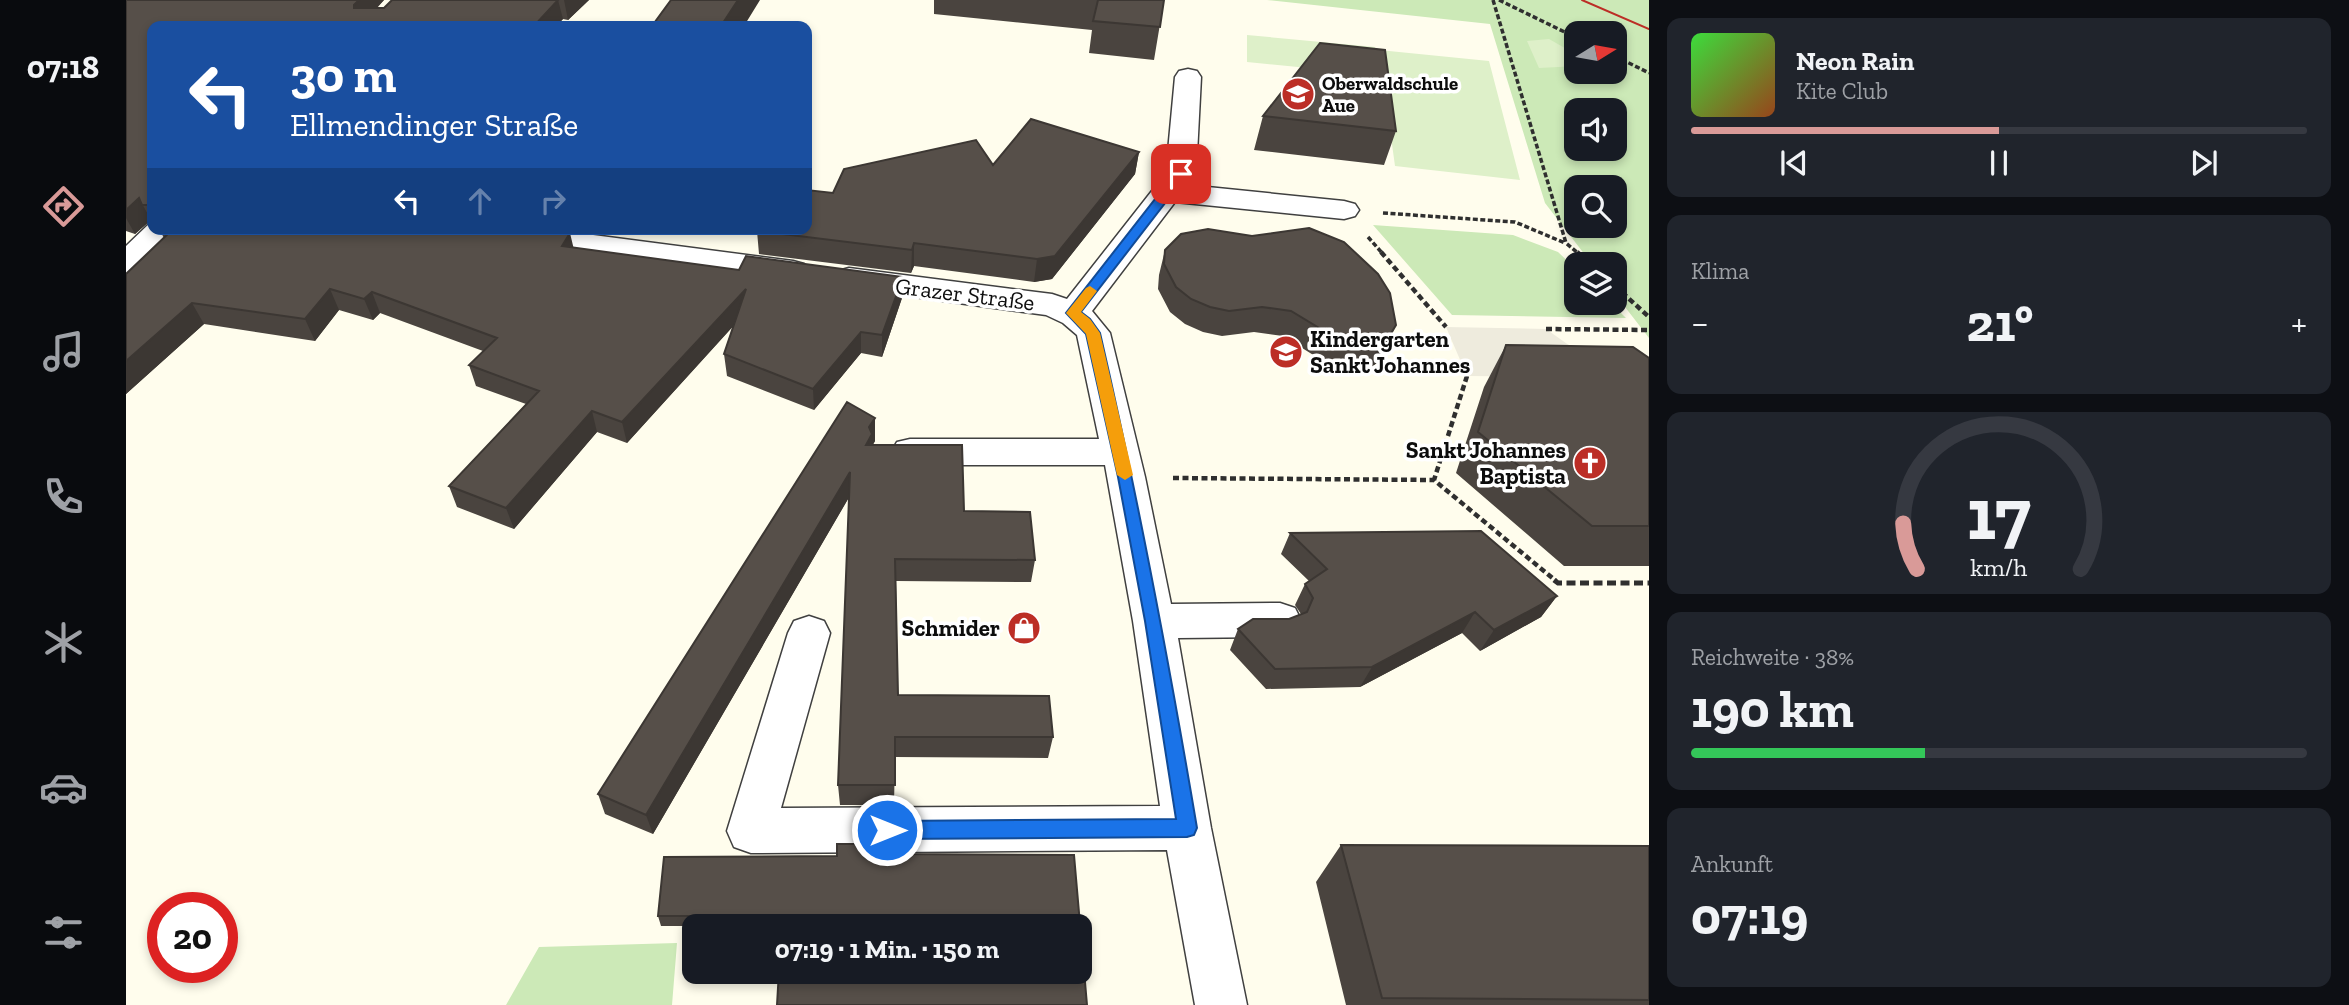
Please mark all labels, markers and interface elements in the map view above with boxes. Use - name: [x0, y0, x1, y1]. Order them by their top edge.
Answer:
- north arrow: [1564, 21, 1628, 84]
- map controls: [1564, 21, 1627, 315]
- text: Neon Rain: [1796, 45, 1914, 77]
- text: 30 m: [290, 46, 396, 105]
- text: 07:18: [27, 48, 99, 86]
- icon: left: [175, 49, 266, 140]
- place label: Oberwaldschule Aue: [1322, 72, 1458, 117]
- school or university icon: Oberwaldschule Aue: [1279, 75, 1317, 113]
- text: Kite Club: [1796, 77, 1888, 105]
- button: sound: [1564, 98, 1627, 161]
- text: Ellmendinger Straße: [290, 106, 578, 144]
- pin: [1151, 144, 1211, 204]
- icon: previous: [1775, 144, 1813, 182]
- icon: pause: [1980, 144, 2018, 182]
- icon: next: [2185, 144, 2223, 182]
- icon: arrive: [1162, 155, 1200, 193]
- button: search: [1564, 175, 1627, 238]
- icon: directions: [39, 182, 88, 231]
- icon: left: [388, 182, 426, 220]
- icon: ahead: [461, 182, 499, 220]
- icon: right: [534, 182, 572, 220]
- button: layers: [1564, 252, 1627, 315]
- text: Klima: [1691, 257, 1749, 285]
- street label: Grazer Straße: [894, 272, 1036, 316]
- text: 21°: [1966, 292, 2033, 354]
- text: −: [1691, 300, 1709, 346]
- text: +: [2291, 300, 2307, 346]
- place label: Kindergarten Sankt Johannes: [1310, 325, 1470, 379]
- icon: music: [39, 327, 88, 376]
- school or university icon: Kindergarten Sankt Johannes: [1267, 333, 1305, 371]
- place label: Sankt Johannes Baptista: [1406, 436, 1566, 490]
- church icon: Sankt Johannes Baptista: [1571, 444, 1609, 482]
- text: 17: [1967, 470, 2031, 558]
- icon: phone: [39, 472, 88, 521]
- text: km/h: [1970, 551, 2028, 581]
- shop icon: Schmider: [1005, 609, 1043, 647]
- place label: Schmider: [902, 614, 1000, 642]
- icon: climate: [39, 618, 88, 667]
- text: Reichweite · 38%: [1691, 643, 1854, 671]
- text: 190 km: [1691, 678, 1854, 740]
- icon: car: [39, 763, 88, 812]
- position arrow: [850, 793, 924, 867]
- text: Ankunft: [1691, 850, 1773, 878]
- text: 07:19: [1691, 885, 1808, 947]
- speed limit sign: 20: [147, 892, 238, 983]
- icon: filters: [39, 908, 88, 957]
- text: 07:19 · 1 Min. · 150 m: [775, 933, 999, 965]

